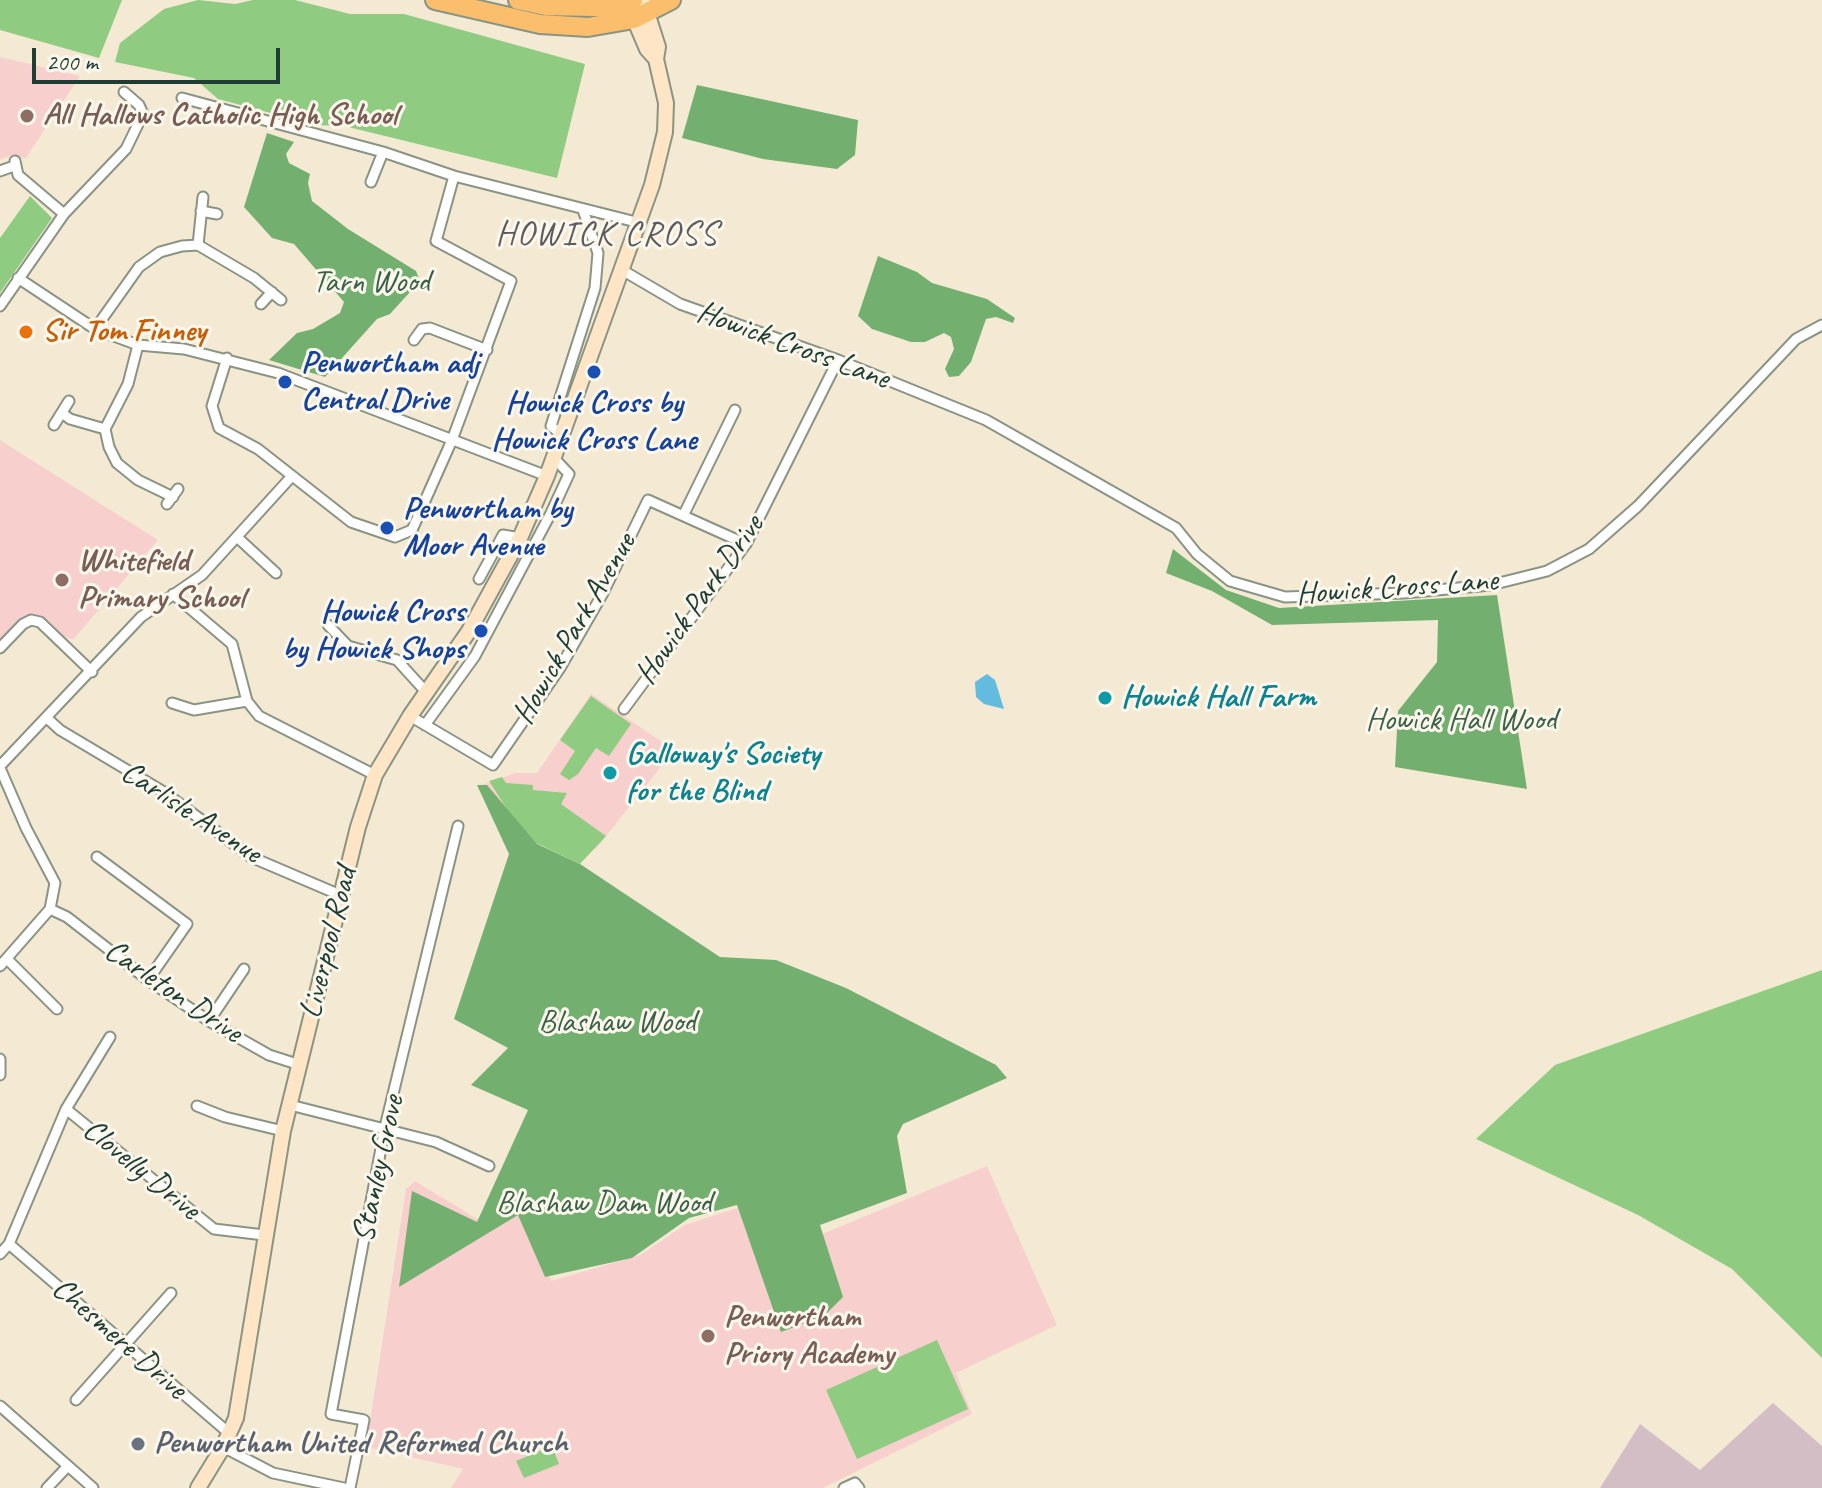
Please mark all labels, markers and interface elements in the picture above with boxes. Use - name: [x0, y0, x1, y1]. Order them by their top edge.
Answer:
- scale bar: [36, 32, 284, 82]
- text: 200 m: [46, 47, 98, 77]
- place label: All Hallows Catholic High School: [43, 97, 397, 135]
- marker: All Hallows Catholic High School: [18, 107, 36, 125]
- district label: HOWICK CROSS: [496, 215, 718, 255]
- park label: Tarn Wood: [312, 264, 430, 302]
- street label: Howick Cross Lane: [691, 293, 895, 399]
- place label: Sir Tom Finney: [42, 313, 206, 351]
- marker: Sir Tom Finney: [17, 323, 35, 341]
- place label: Penwortham adj Central Drive: [301, 345, 479, 420]
- marker: Howick Cross by Howick Cross Lane: [585, 363, 603, 381]
- marker: Penwortham adj Central Drive: [276, 373, 294, 391]
- place label: Howick Cross by Howick Cross Lane: [491, 385, 697, 460]
- place label: Penwortham by Moor Avenue: [403, 491, 572, 566]
- street label: Howick Park Drive: [627, 508, 773, 692]
- marker: Penwortham by Moor Avenue: [378, 519, 396, 537]
- street label: Howick Park Avenue: [505, 527, 645, 731]
- place label: Whitefield Primary School: [78, 543, 244, 618]
- street label: Howick Cross Lane: [1295, 562, 1499, 614]
- marker: Whitefield Primary School: [53, 571, 71, 589]
- place label: Howick Cross by Howick Shops: [282, 594, 465, 669]
- marker: Howick Cross by Howick Shops: [472, 622, 490, 640]
- place label: Howick Hall Farm: [1121, 679, 1316, 717]
- marker: Howick Hall Farm: [1096, 689, 1114, 707]
- park label: Howick Hall Wood: [1366, 702, 1556, 740]
- place label: Galloway's Society for the Blind: [626, 736, 820, 811]
- street label: Carlisle Avenue: [113, 753, 269, 873]
- marker: Galloway's Society for the Blind: [601, 764, 619, 782]
- street label: Liverpool Road: [292, 864, 366, 1022]
- street label: Carleton Drive: [97, 932, 249, 1052]
- park label: Blashaw Wood: [538, 1004, 696, 1042]
- street label: Stanley Grove: [345, 1092, 413, 1246]
- street label: Clovelly Drive: [75, 1111, 207, 1229]
- park label: Blashaw Dam Wood: [496, 1185, 712, 1223]
- street label: Chesmere Drive: [43, 1270, 195, 1408]
- place label: Penwortham Priory Academy: [724, 1299, 894, 1374]
- marker: Penwortham Priory Academy: [699, 1327, 717, 1345]
- place label: Penwortham United Reformed Church: [154, 1425, 568, 1463]
- marker: Penwortham United Reformed Church: [129, 1435, 147, 1453]

